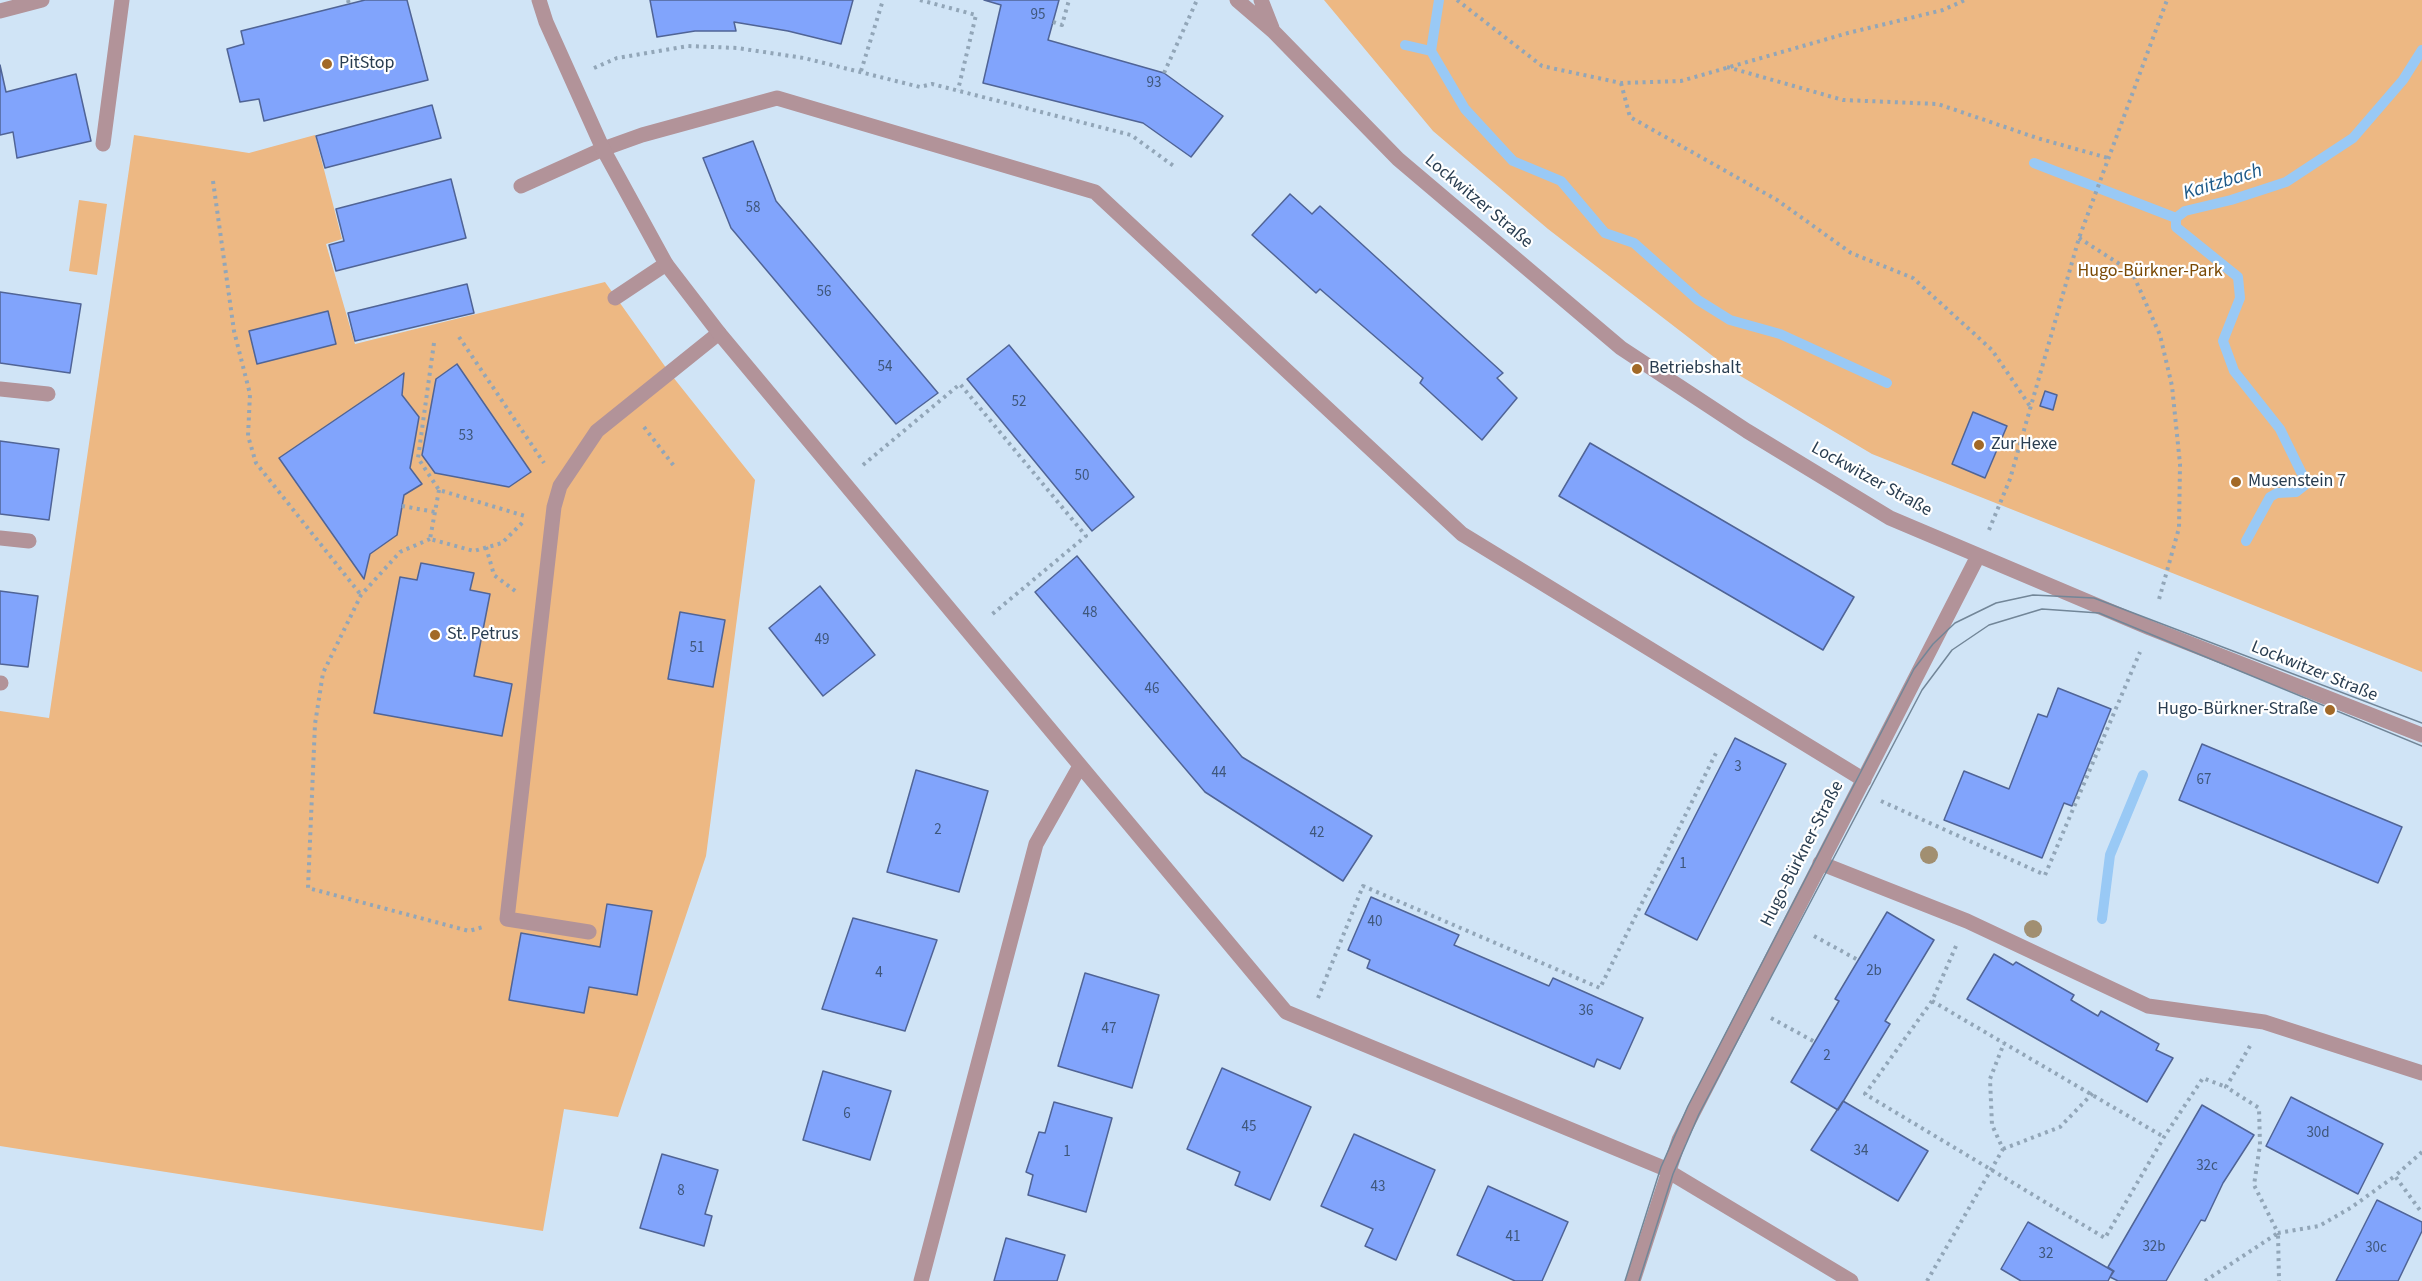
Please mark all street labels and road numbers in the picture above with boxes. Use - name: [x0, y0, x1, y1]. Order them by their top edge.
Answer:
- street label: Lockwitzer Straße: [1420, 150, 1536, 254]
- street label: Lockwitzer Straße: [1807, 438, 1935, 522]
- street label: Lockwitzer Straße: [2248, 637, 2380, 707]
- street label: Hugo-Bürkner-Straße: [1757, 778, 1849, 930]

